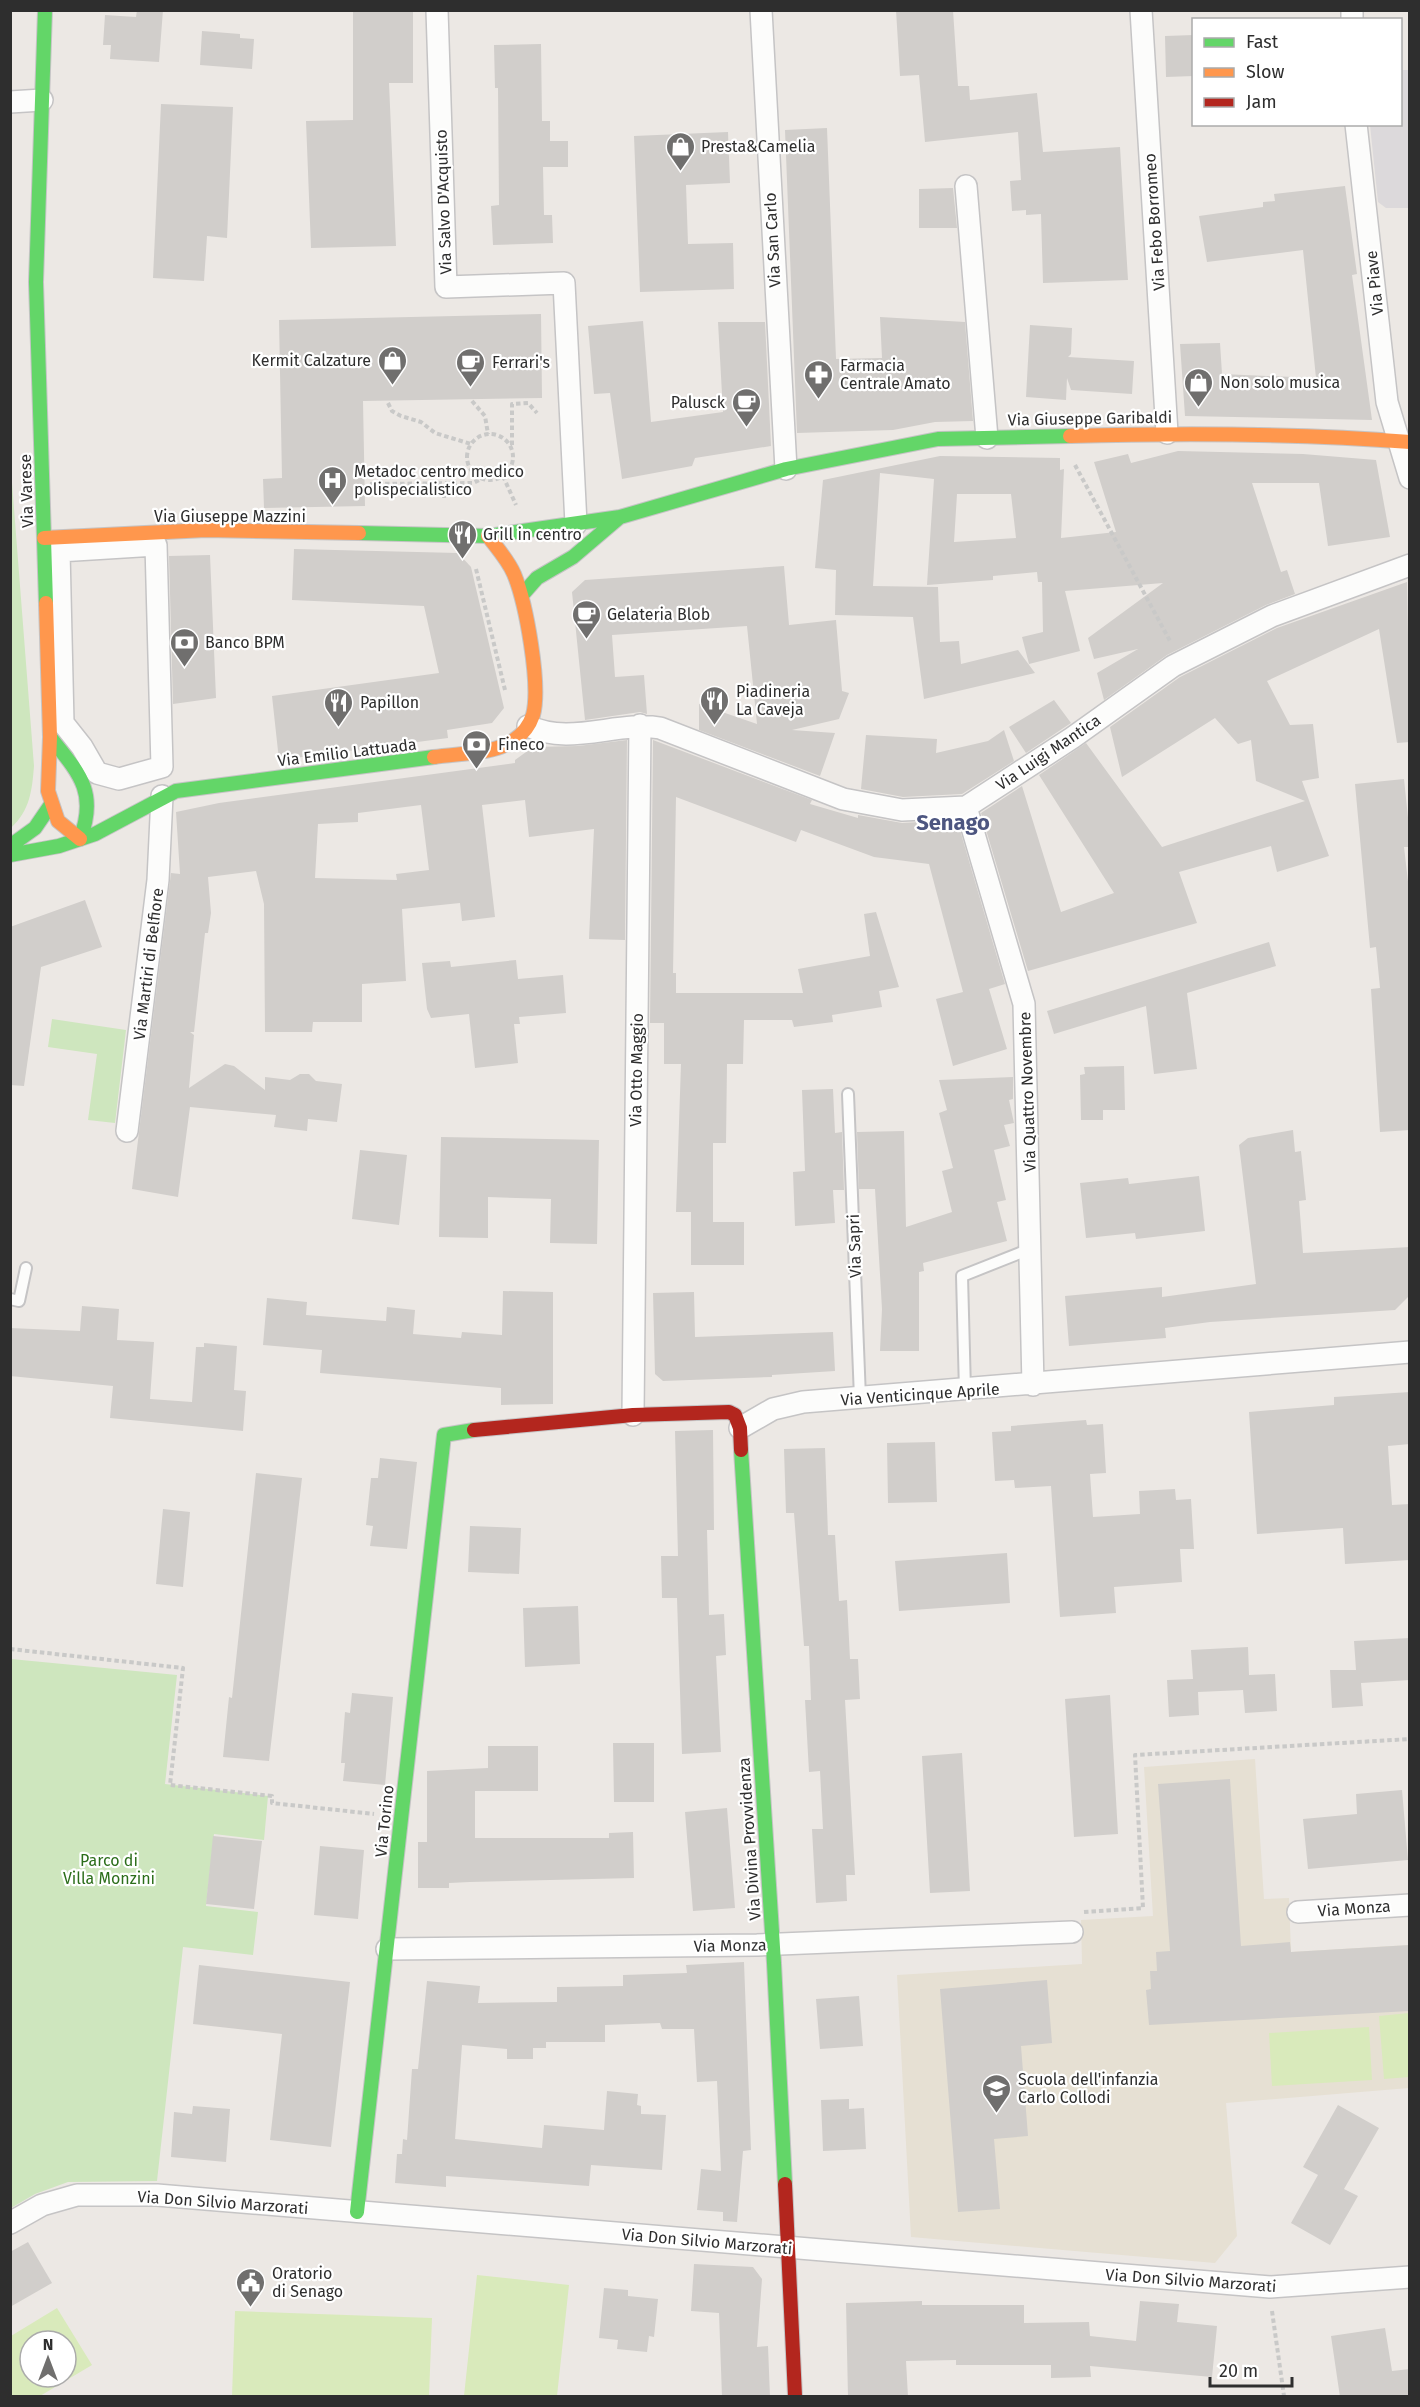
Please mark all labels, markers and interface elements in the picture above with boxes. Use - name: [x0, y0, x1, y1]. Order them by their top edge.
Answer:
- legend: [1192, 18, 1402, 126]
- text: Fast: [1246, 31, 1279, 53]
- text: Slow: [1246, 61, 1285, 83]
- text: Jam: [1246, 91, 1277, 113]
- street label: Via Salvo D'Acquisto: [431, 129, 456, 275]
- shop icon: Presta&Camelia: [664, 130, 696, 172]
- place label: Presta&Camelia: [701, 137, 816, 156]
- street label: Via Febo Borromeo: [1140, 153, 1169, 291]
- street label: Via San Carlo: [761, 192, 784, 288]
- street label: Via Piave: [1362, 250, 1387, 316]
- shop icon: Kermit Calzature: [376, 344, 408, 386]
- cafe icon: Ferrari's: [455, 346, 487, 388]
- place label: Kermit Calzature: [252, 351, 371, 370]
- place label: Ferrari's: [492, 353, 550, 372]
- place label: Farmacia Centrale Amato: [840, 356, 951, 393]
- pharmacy icon: Farmacia Centrale Amato: [803, 358, 835, 400]
- shop icon: Non solo musica: [1183, 366, 1215, 408]
- place label: Non solo musica: [1220, 373, 1340, 392]
- cafe icon: Palusck: [730, 386, 762, 428]
- place label: Palusck: [671, 393, 726, 412]
- street label: Via Giuseppe Garibaldi: [1008, 408, 1172, 429]
- street label: Via Varese: [16, 454, 37, 528]
- place label: Metadoc centro medico polispecialistico: [354, 462, 524, 499]
- hospital icon: Metadoc centro medico polispecialistico: [317, 464, 349, 506]
- street label: Via Giuseppe Mazzini: [154, 507, 306, 526]
- restaurant icon: Grill in centro: [446, 518, 478, 560]
- place label: Grill in centro: [483, 525, 582, 544]
- cafe icon: Gelateria Blob: [570, 598, 602, 640]
- place label: Gelateria Blob: [607, 605, 710, 624]
- bank icon: Banco BPM: [168, 626, 200, 668]
- place label: Banco BPM: [205, 633, 285, 652]
- place label: Piadineria La Caveja: [736, 682, 810, 719]
- restaurant icon: Piadineria La Caveja: [699, 684, 731, 726]
- restaurant icon: Papillon: [323, 686, 355, 728]
- place label: Papillon: [360, 693, 419, 712]
- street label: Via Luigi Mantica: [992, 710, 1104, 794]
- bank icon: Fineco: [461, 728, 493, 770]
- street label: Via Emilio Lattuada: [276, 735, 418, 770]
- place label: Fineco: [498, 735, 545, 754]
- district label: Senago: [916, 809, 990, 836]
- street label: Via Martiri di Belfiore: [130, 887, 167, 1041]
- street label: Via Quattro Novembre: [1015, 1011, 1040, 1173]
- street label: Via Otto Maggio: [626, 1013, 647, 1127]
- street label: Via Sapri: [844, 1214, 865, 1278]
- street label: Via Venticinque Aprile: [840, 1379, 1000, 1410]
- street label: Via Divina Provvidenza: [734, 1757, 765, 1921]
- street label: Via Torino: [371, 1784, 398, 1858]
- park label: Parco di Villa Monzini: [63, 1851, 155, 1888]
- street label: Via Monza: [1317, 1896, 1391, 1921]
- street label: Via Monza: [693, 1935, 767, 1956]
- place label: Scuola dell'infanzia Carlo Collodi: [1018, 2070, 1159, 2107]
- school or university icon: Scuola dell'infanzia Carlo Collodi: [981, 2072, 1013, 2114]
- street label: Via Don Silvio Marzorati: [137, 2187, 309, 2218]
- street label: Via Don Silvio Marzorati: [621, 2225, 793, 2258]
- place label: Oratorio di Senago: [272, 2264, 343, 2301]
- street label: Via Don Silvio Marzorati: [1105, 2265, 1277, 2296]
- public building icon: Oratorio di Senago: [235, 2266, 267, 2308]
- north arrow: [18, 2329, 78, 2389]
- text: N: [43, 2335, 53, 2354]
- scale bar: [1210, 2350, 1292, 2388]
- text: 20 m: [1219, 2360, 1258, 2382]

